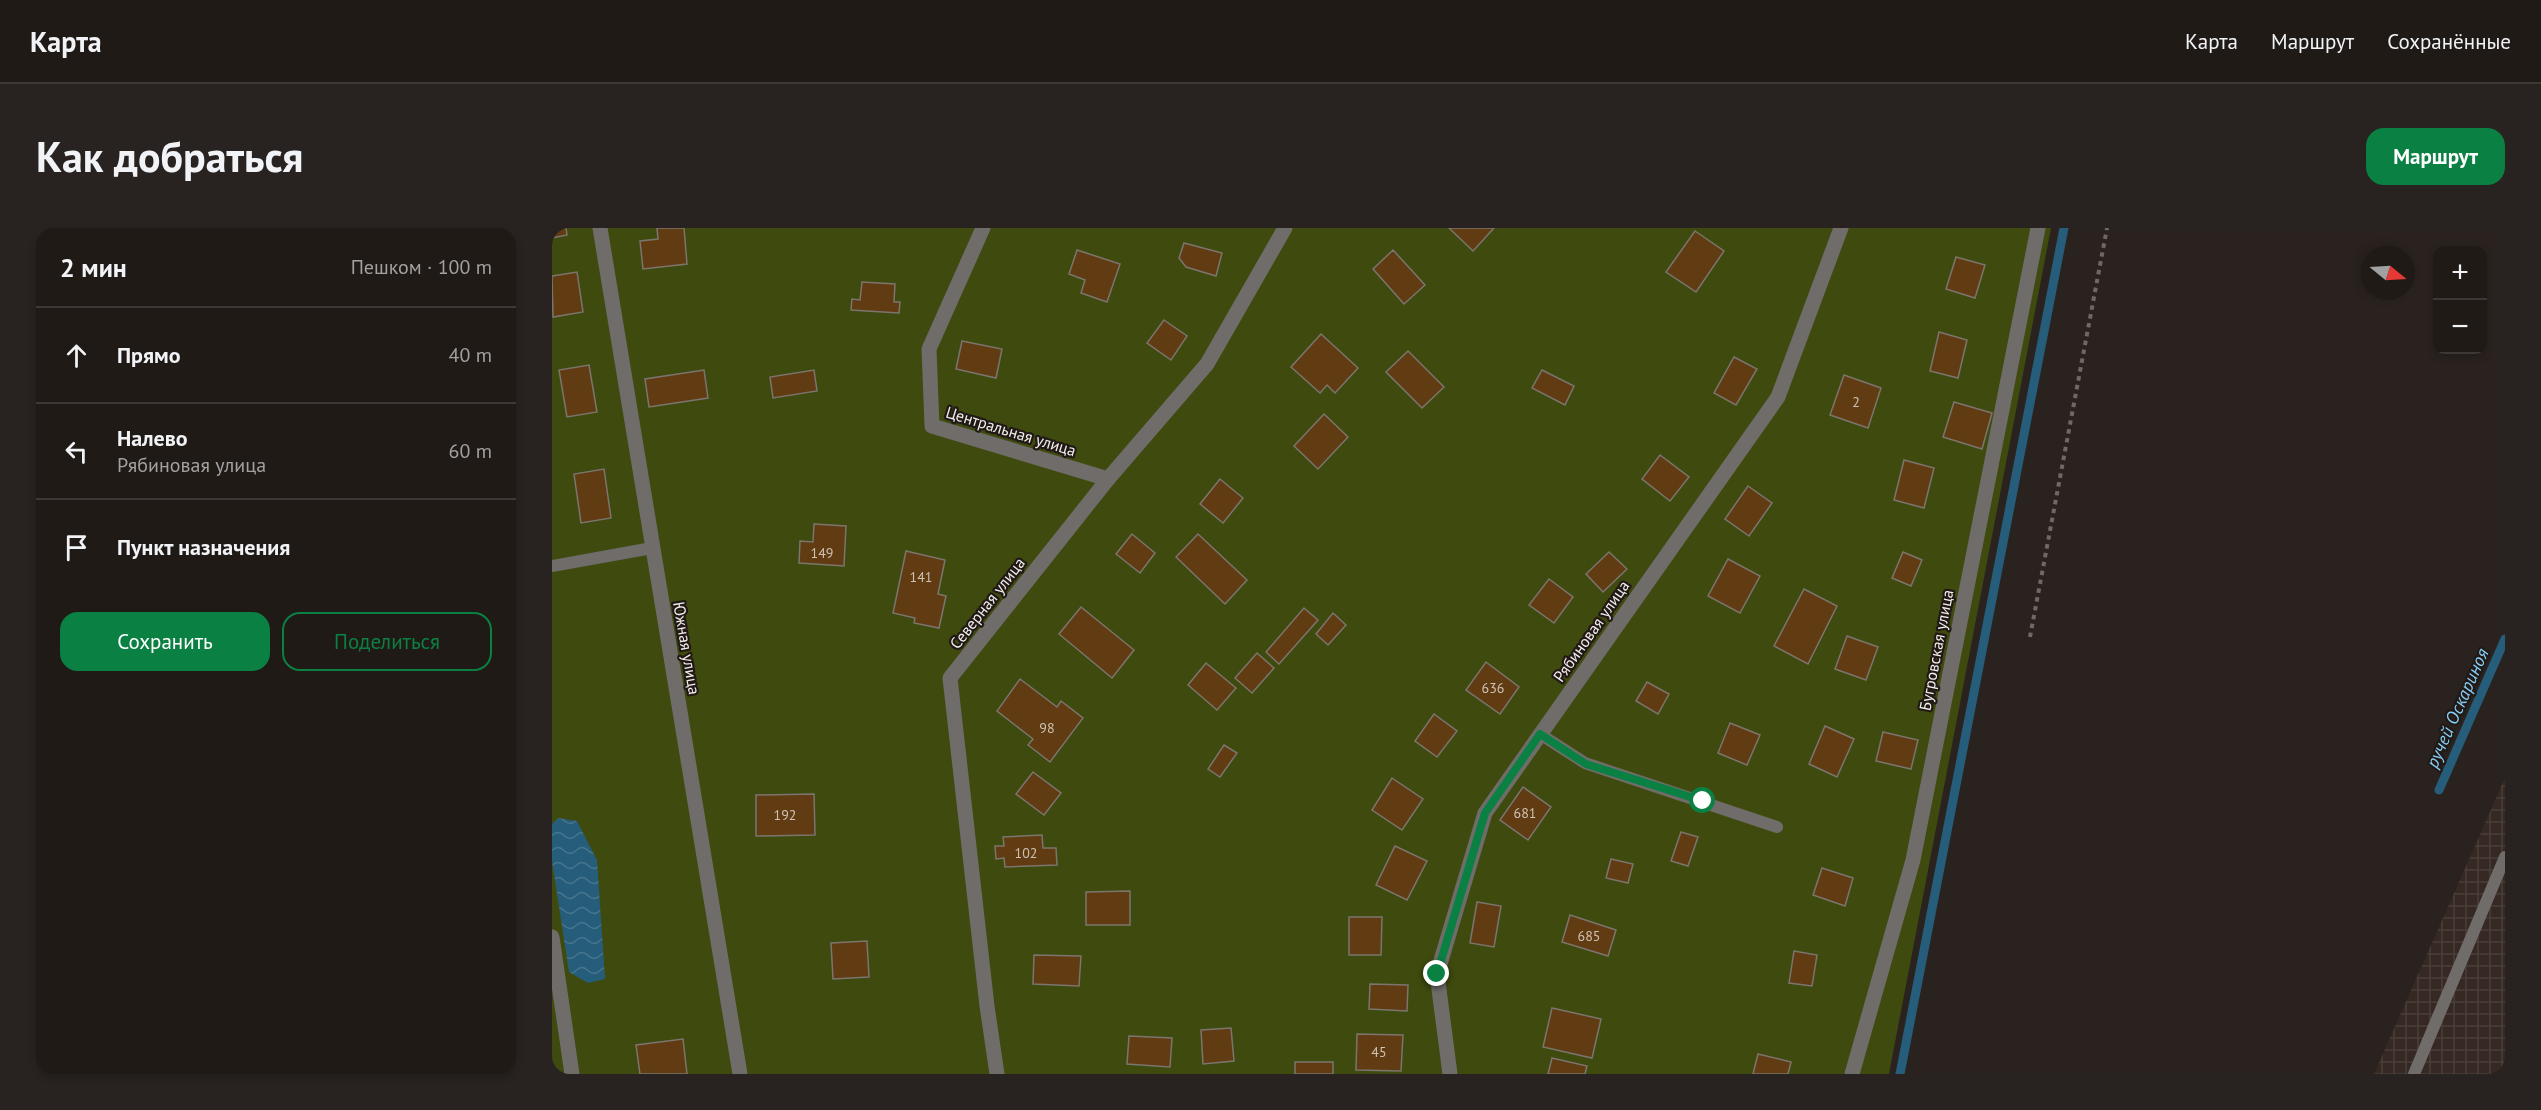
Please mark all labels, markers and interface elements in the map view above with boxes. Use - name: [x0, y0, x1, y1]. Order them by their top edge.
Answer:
- text: Карта: [30, 23, 102, 60]
- text: Карта: [2185, 28, 2238, 55]
- text: Маршрут: [2271, 28, 2354, 55]
- text: Сохранённые: [2387, 28, 2511, 55]
- button: Маршрут: [2366, 128, 2505, 185]
- text: Как добраться: [36, 129, 303, 184]
- north arrow: [2361, 246, 2415, 300]
- map controls: [2433, 246, 2487, 354]
- button: +: [2433, 246, 2487, 300]
- text: 2 мин: [60, 251, 127, 284]
- text: Пешком · 100 m: [351, 254, 492, 280]
- button: −: [2433, 300, 2487, 354]
- icon: ahead: [60, 339, 93, 372]
- text: Прямо: [117, 341, 180, 369]
- text: 40 m: [449, 342, 492, 368]
- house number: 2: [1852, 393, 1860, 411]
- street label: Центральная улица: [944, 402, 1078, 460]
- text: Налево: [117, 424, 188, 452]
- icon: left: [60, 435, 93, 468]
- text: 60 m: [449, 438, 492, 464]
- text: Рябиновая улица: [117, 452, 266, 478]
- icon: arrive: [60, 531, 93, 564]
- text: Пункт назначения: [117, 533, 290, 561]
- house number: 149: [811, 544, 833, 562]
- street label: Северная улица: [945, 553, 1029, 653]
- house number: 141: [910, 568, 932, 586]
- street label: Рябиновая улица: [1549, 576, 1633, 686]
- street label: Бугровская улица: [1914, 588, 1958, 712]
- street label: Южная улица: [669, 600, 705, 696]
- button: Сохранить: [60, 612, 270, 671]
- button: Поделиться: [282, 612, 492, 671]
- water label: ручей Оскариноя: [2420, 644, 2494, 772]
- house number: 636: [1482, 679, 1504, 697]
- house number: 98: [1039, 719, 1055, 737]
- route start: [1689, 787, 1715, 813]
- house number: 681: [1514, 804, 1536, 822]
- house number: 192: [774, 806, 796, 824]
- house number: 102: [1015, 844, 1037, 862]
- house number: 685: [1578, 927, 1600, 945]
- route end: [1423, 960, 1449, 986]
- house number: 45: [1371, 1043, 1387, 1061]

